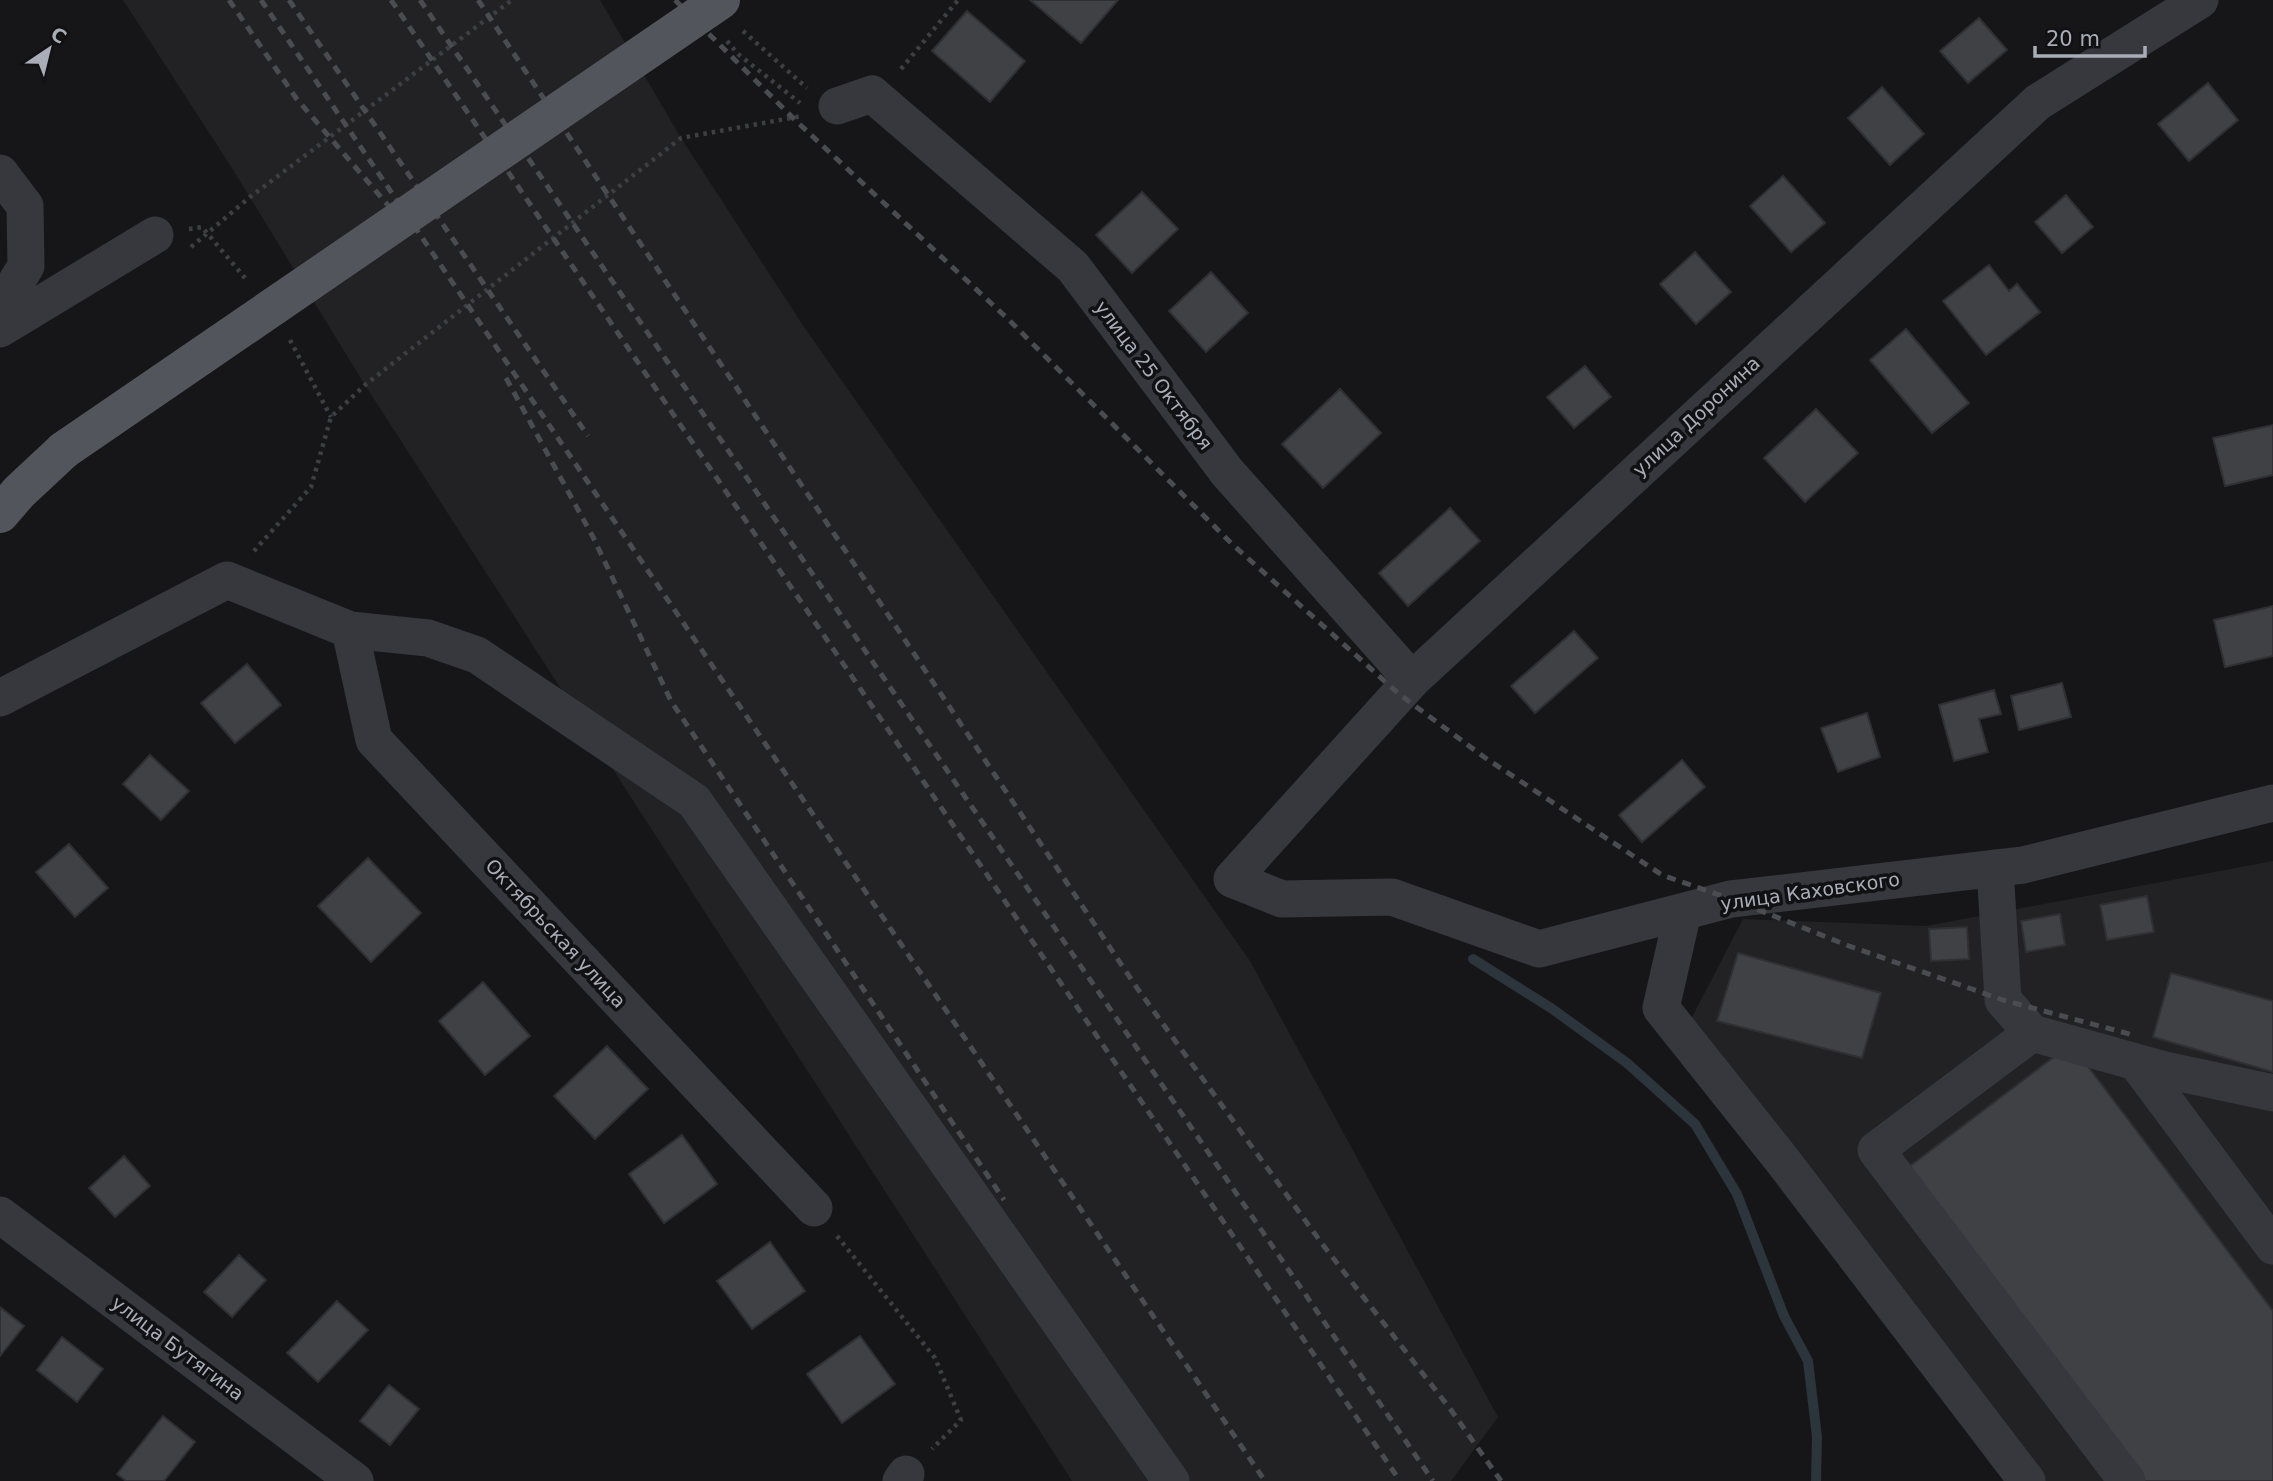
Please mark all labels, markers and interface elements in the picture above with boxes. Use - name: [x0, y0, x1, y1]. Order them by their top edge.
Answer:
- north arrow: [14, 14, 84, 84]
- scale bar: [2035, 14, 2145, 58]
- text: С: [47, 22, 71, 48]
- text: 20 m: [2046, 27, 2100, 51]
- street label: улица 25 Октября: [1091, 296, 1217, 454]
- street label: улица Доронина: [1628, 352, 1764, 480]
- street label: Октябрьская улица: [481, 854, 631, 1012]
- street label: улица Каховского: [1719, 868, 1901, 914]
- street label: улица Бутягина: [108, 1291, 248, 1405]

